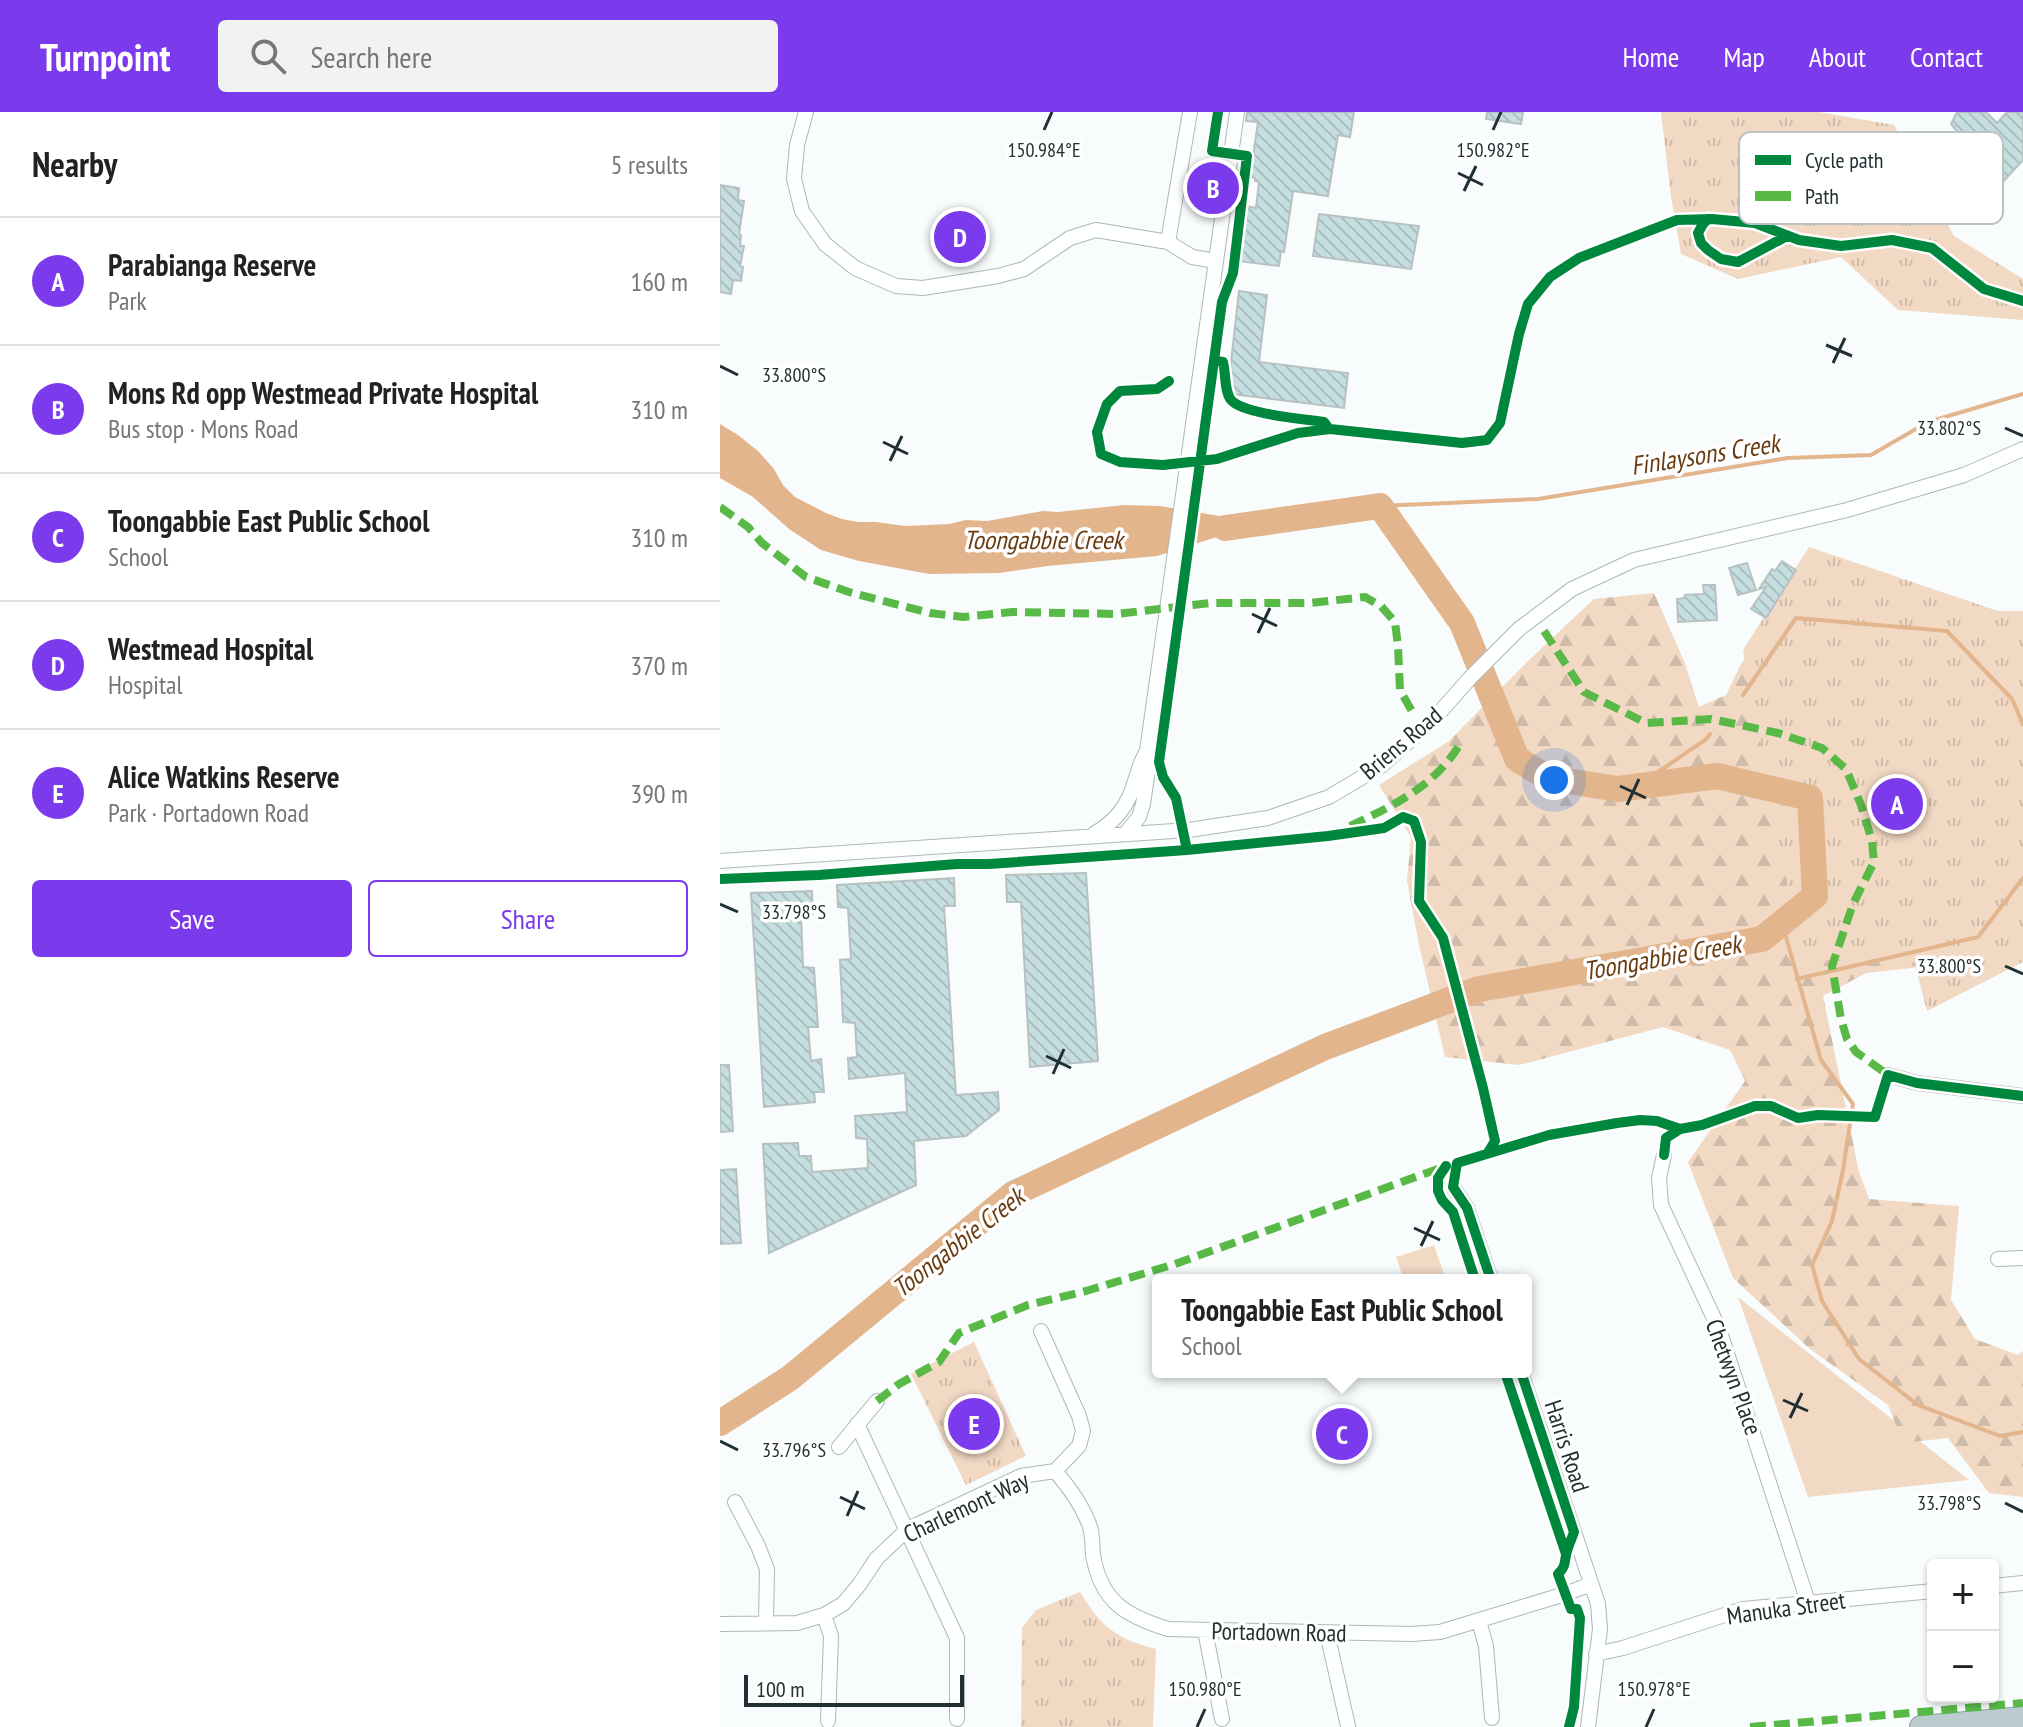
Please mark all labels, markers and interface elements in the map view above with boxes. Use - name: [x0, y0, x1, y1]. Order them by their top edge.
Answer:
- search box: [218, 20, 778, 92]
- text: Turnpoint: [40, 32, 170, 81]
- icon: search: [246, 34, 290, 78]
- text: Search here: [310, 37, 432, 76]
- text: Home: [1623, 38, 1679, 75]
- text: Map: [1723, 38, 1765, 75]
- text: About: [1809, 38, 1866, 75]
- text: Contact: [1910, 38, 1983, 75]
- legend: [1739, 132, 2003, 224]
- text: 150.984°E: [1008, 137, 1080, 163]
- text: 150.982°E: [1457, 137, 1529, 163]
- text: Nearby: [32, 142, 117, 186]
- text: Cycle path: [1805, 146, 1883, 174]
- text: 5 results: [611, 148, 688, 181]
- pin: B: [1187, 158, 1239, 218]
- text: Path: [1805, 182, 1839, 210]
- pin: D: [934, 207, 986, 267]
- text: Parabianga Reserve: [108, 245, 316, 284]
- text: A: [51, 265, 65, 298]
- text: 160 m: [630, 265, 688, 298]
- text: Park: [108, 284, 147, 317]
- text: 33.800°S: [762, 362, 826, 388]
- text: Mons Rd opp Westmead Private Hospital: [108, 373, 538, 412]
- text: B: [52, 393, 64, 426]
- text: 310 m: [630, 393, 688, 426]
- text: Bus stop · Mons Road: [108, 412, 299, 445]
- text: 33.802°S: [1917, 415, 1981, 441]
- water label: Finlaysons Creek: [1628, 426, 1784, 482]
- text: Toongabbie East Public School: [108, 501, 429, 540]
- text: C: [52, 521, 64, 554]
- text: 310 m: [630, 521, 688, 554]
- water label: Toongabbie Creek: [964, 523, 1125, 556]
- text: School: [108, 540, 168, 573]
- text: Westmead Hospital: [108, 629, 313, 668]
- text: D: [51, 649, 65, 682]
- text: 370 m: [630, 649, 688, 682]
- text: Hospital: [108, 668, 183, 701]
- street label: Briens Road: [1354, 700, 1448, 786]
- text: Alice Watkins Reserve: [108, 757, 340, 796]
- your location: [1534, 760, 1574, 800]
- pin: A: [1871, 774, 1923, 834]
- text: E: [52, 777, 64, 810]
- text: 390 m: [630, 777, 688, 810]
- text: Park · Portadown Road: [108, 796, 309, 829]
- button: Save: [32, 880, 352, 957]
- button: Share: [368, 880, 688, 957]
- text: 33.798°S: [762, 899, 826, 925]
- water label: Toongabbie Creek: [1581, 926, 1746, 987]
- text: 33.800°S: [1917, 953, 1981, 979]
- water label: Toongabbie Creek: [885, 1178, 1033, 1304]
- popup: [1152, 1274, 1532, 1378]
- text: Toongabbie East Public School: [1181, 1290, 1503, 1329]
- street label: Chetwyn Place: [1699, 1315, 1769, 1439]
- text: School: [1181, 1329, 1242, 1362]
- pin: E: [948, 1394, 1000, 1454]
- street label: Harris Road: [1538, 1396, 1596, 1496]
- pin: C: [1316, 1404, 1368, 1464]
- text: 33.796°S: [762, 1437, 826, 1463]
- street label: Charlemont Way: [898, 1464, 1034, 1550]
- text: 33.798°S: [1917, 1490, 1981, 1516]
- map controls: [1927, 1559, 1999, 1703]
- button: +: [1927, 1559, 1999, 1631]
- street label: Manuka Street: [1725, 1584, 1848, 1632]
- street label: Portadown Road: [1211, 1615, 1347, 1649]
- button: −: [1927, 1631, 1999, 1703]
- scale bar: [744, 1671, 964, 1707]
- text: 100 m: [756, 1675, 805, 1703]
- text: 150.980°E: [1169, 1676, 1241, 1702]
- text: 150.978°E: [1618, 1676, 1690, 1702]

